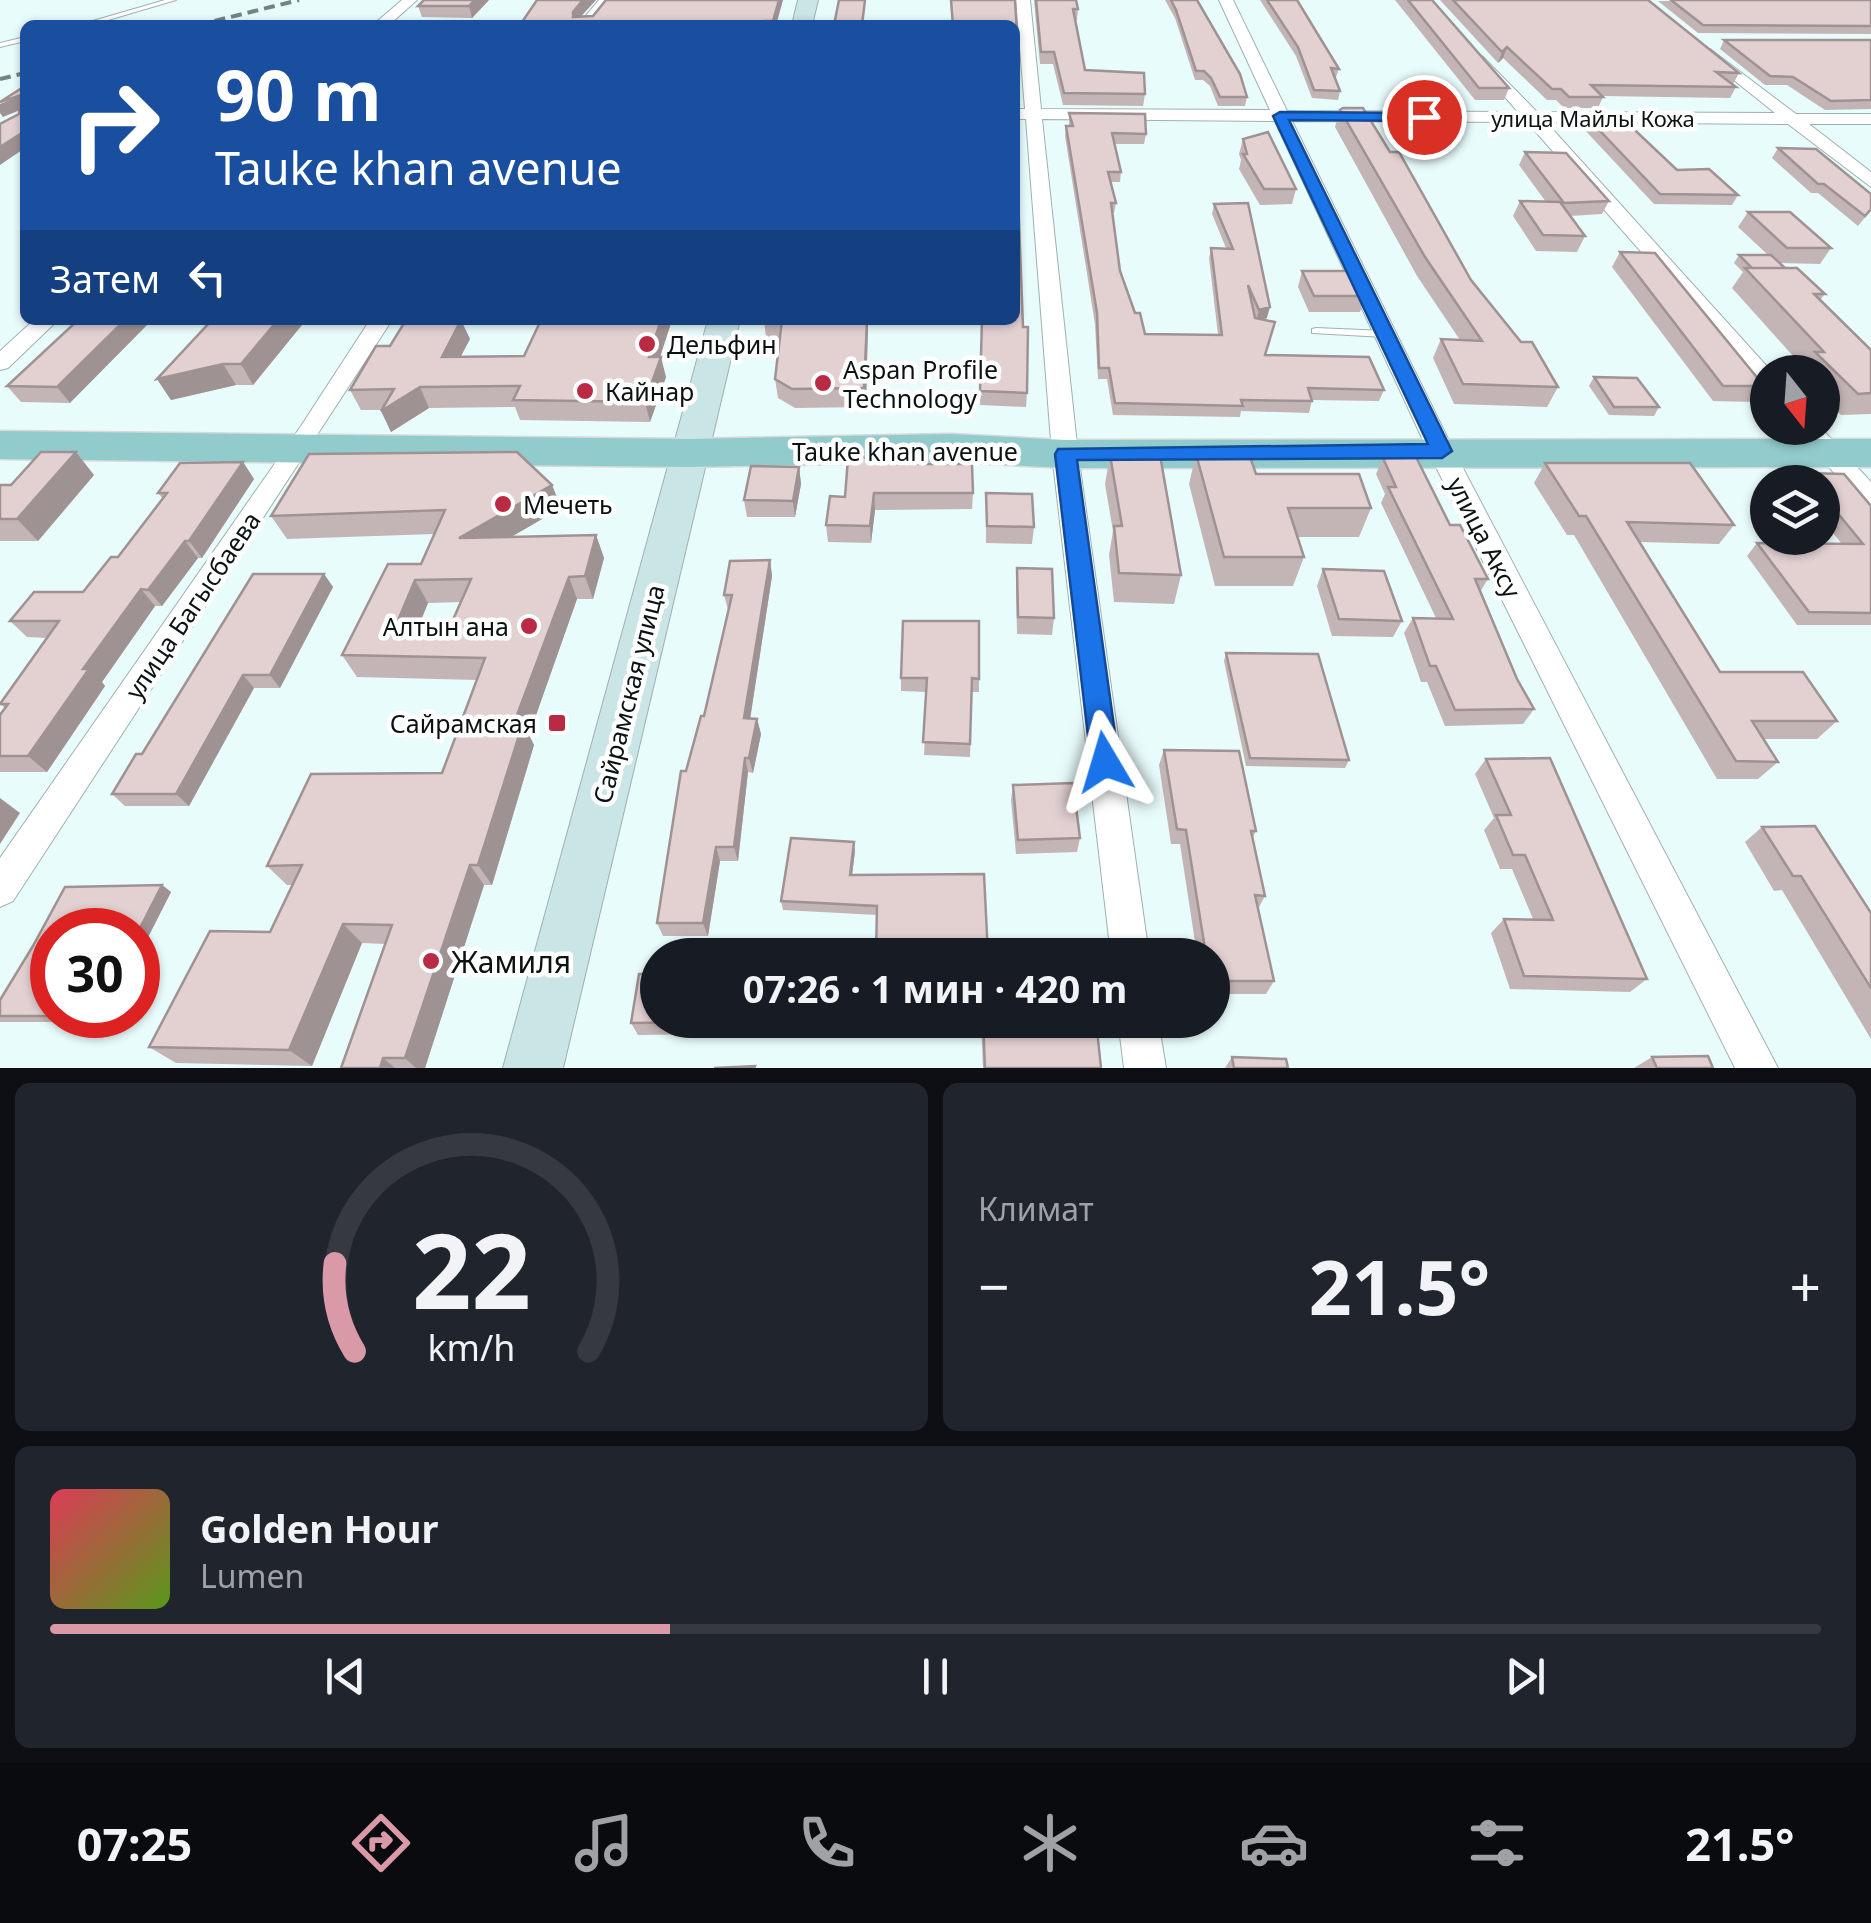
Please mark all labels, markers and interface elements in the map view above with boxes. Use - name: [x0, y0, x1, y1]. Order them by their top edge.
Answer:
- text: 90 m: [215, 46, 382, 142]
- icon: right: [50, 60, 180, 190]
- pin: [1382, 75, 1467, 160]
- icon: arrive: [1397, 90, 1452, 145]
- street label: улица Майлы Кожа: [1491, 103, 1695, 133]
- text: Tauke khan avenue: [215, 137, 622, 198]
- icon: left: [180, 250, 235, 305]
- text: Затем: [50, 252, 160, 304]
- place label: Дельфин: [667, 327, 777, 361]
- marker: Дельфин: [636, 333, 658, 355]
- place label: Aspan Profile Technology: [843, 352, 998, 415]
- north arrow: [1750, 355, 1840, 445]
- map controls: [1750, 355, 1840, 555]
- marker: Aspan Profile Technology: [812, 372, 834, 394]
- place label: Кайнар: [605, 374, 694, 408]
- marker: Кайнар: [574, 380, 596, 402]
- street label: Tauke khan avenue: [792, 434, 1018, 468]
- button: layers: [1750, 465, 1840, 555]
- street label: улица Аксу: [1440, 471, 1530, 603]
- place label: Мечеть: [523, 487, 613, 521]
- marker: Мечеть: [492, 493, 514, 515]
- street label: улица Багысбаева: [117, 505, 267, 705]
- street label: Сайрамская улица: [584, 581, 672, 807]
- place label: Алтын ана: [383, 609, 509, 643]
- marker: Алтын ана: [518, 615, 540, 637]
- place label: Сайрамская: [390, 706, 537, 740]
- position arrow: [1053, 710, 1157, 814]
- marker: Сайрамская: [546, 712, 568, 734]
- speed limit sign: 30: [30, 908, 160, 1038]
- place label: Жамиля: [451, 941, 571, 982]
- marker: Жамиля: [420, 950, 442, 972]
- text: 07:26 · 1 мин · 420 m: [743, 962, 1127, 1014]
- text: Климат: [978, 1187, 1094, 1230]
- text: 22: [412, 1198, 531, 1339]
- text: 21.5°: [1309, 1235, 1490, 1337]
- text: −: [978, 1248, 1009, 1323]
- text: +: [1790, 1248, 1821, 1323]
- text: km/h: [428, 1323, 515, 1371]
- text: Golden Hour: [200, 1502, 438, 1554]
- text: Lumen: [200, 1554, 304, 1597]
- icon: previous: [318, 1649, 373, 1704]
- icon: pause: [908, 1649, 963, 1704]
- icon: next: [1498, 1649, 1553, 1704]
- icon: directions: [346, 1808, 416, 1878]
- icon: music: [569, 1808, 639, 1878]
- icon: phone: [792, 1808, 862, 1878]
- icon: climate: [1015, 1808, 1085, 1878]
- icon: car: [1239, 1808, 1309, 1878]
- icon: filters: [1462, 1808, 1532, 1878]
- text: 07:25: [77, 1813, 192, 1874]
- text: 21.5°: [1685, 1813, 1794, 1874]

